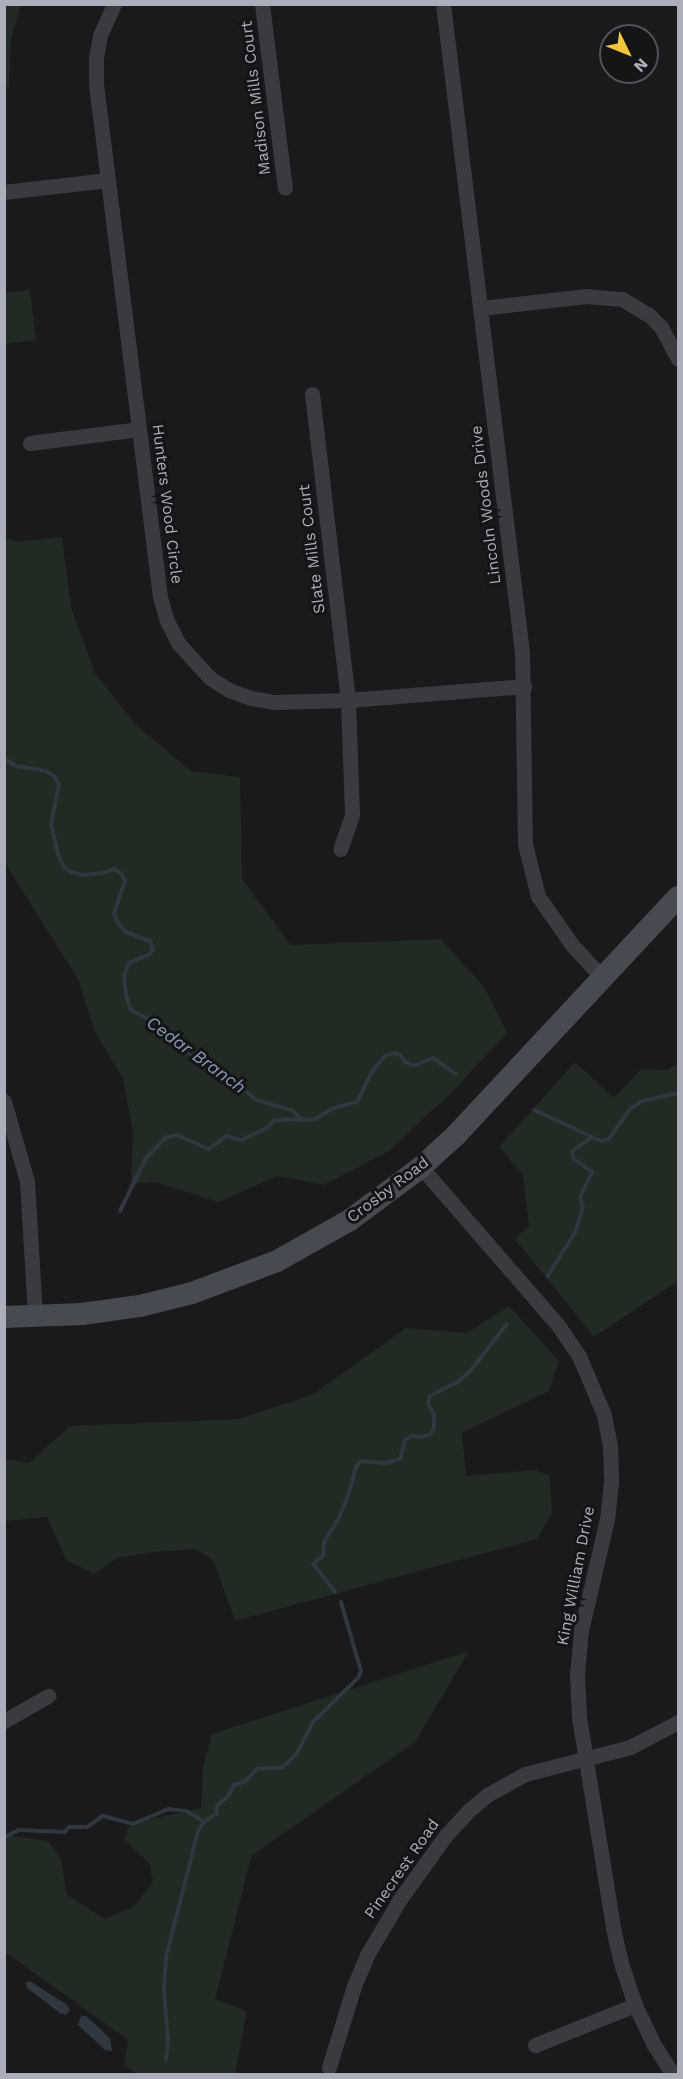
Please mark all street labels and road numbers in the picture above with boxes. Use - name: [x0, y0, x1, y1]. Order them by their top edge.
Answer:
- street label: Madison Mills Court: [237, 20, 275, 176]
- street label: Hunters Wood Circle: [148, 423, 186, 585]
- street label: Lincoln Woods Drive: [467, 424, 505, 586]
- street label: Slate Mills Court: [295, 483, 329, 615]
- street label: Crosby Road: [343, 1153, 433, 1227]
- street label: King William Drive: [553, 1505, 599, 1647]
- street label: Pinecrest Road: [361, 1815, 443, 1923]

